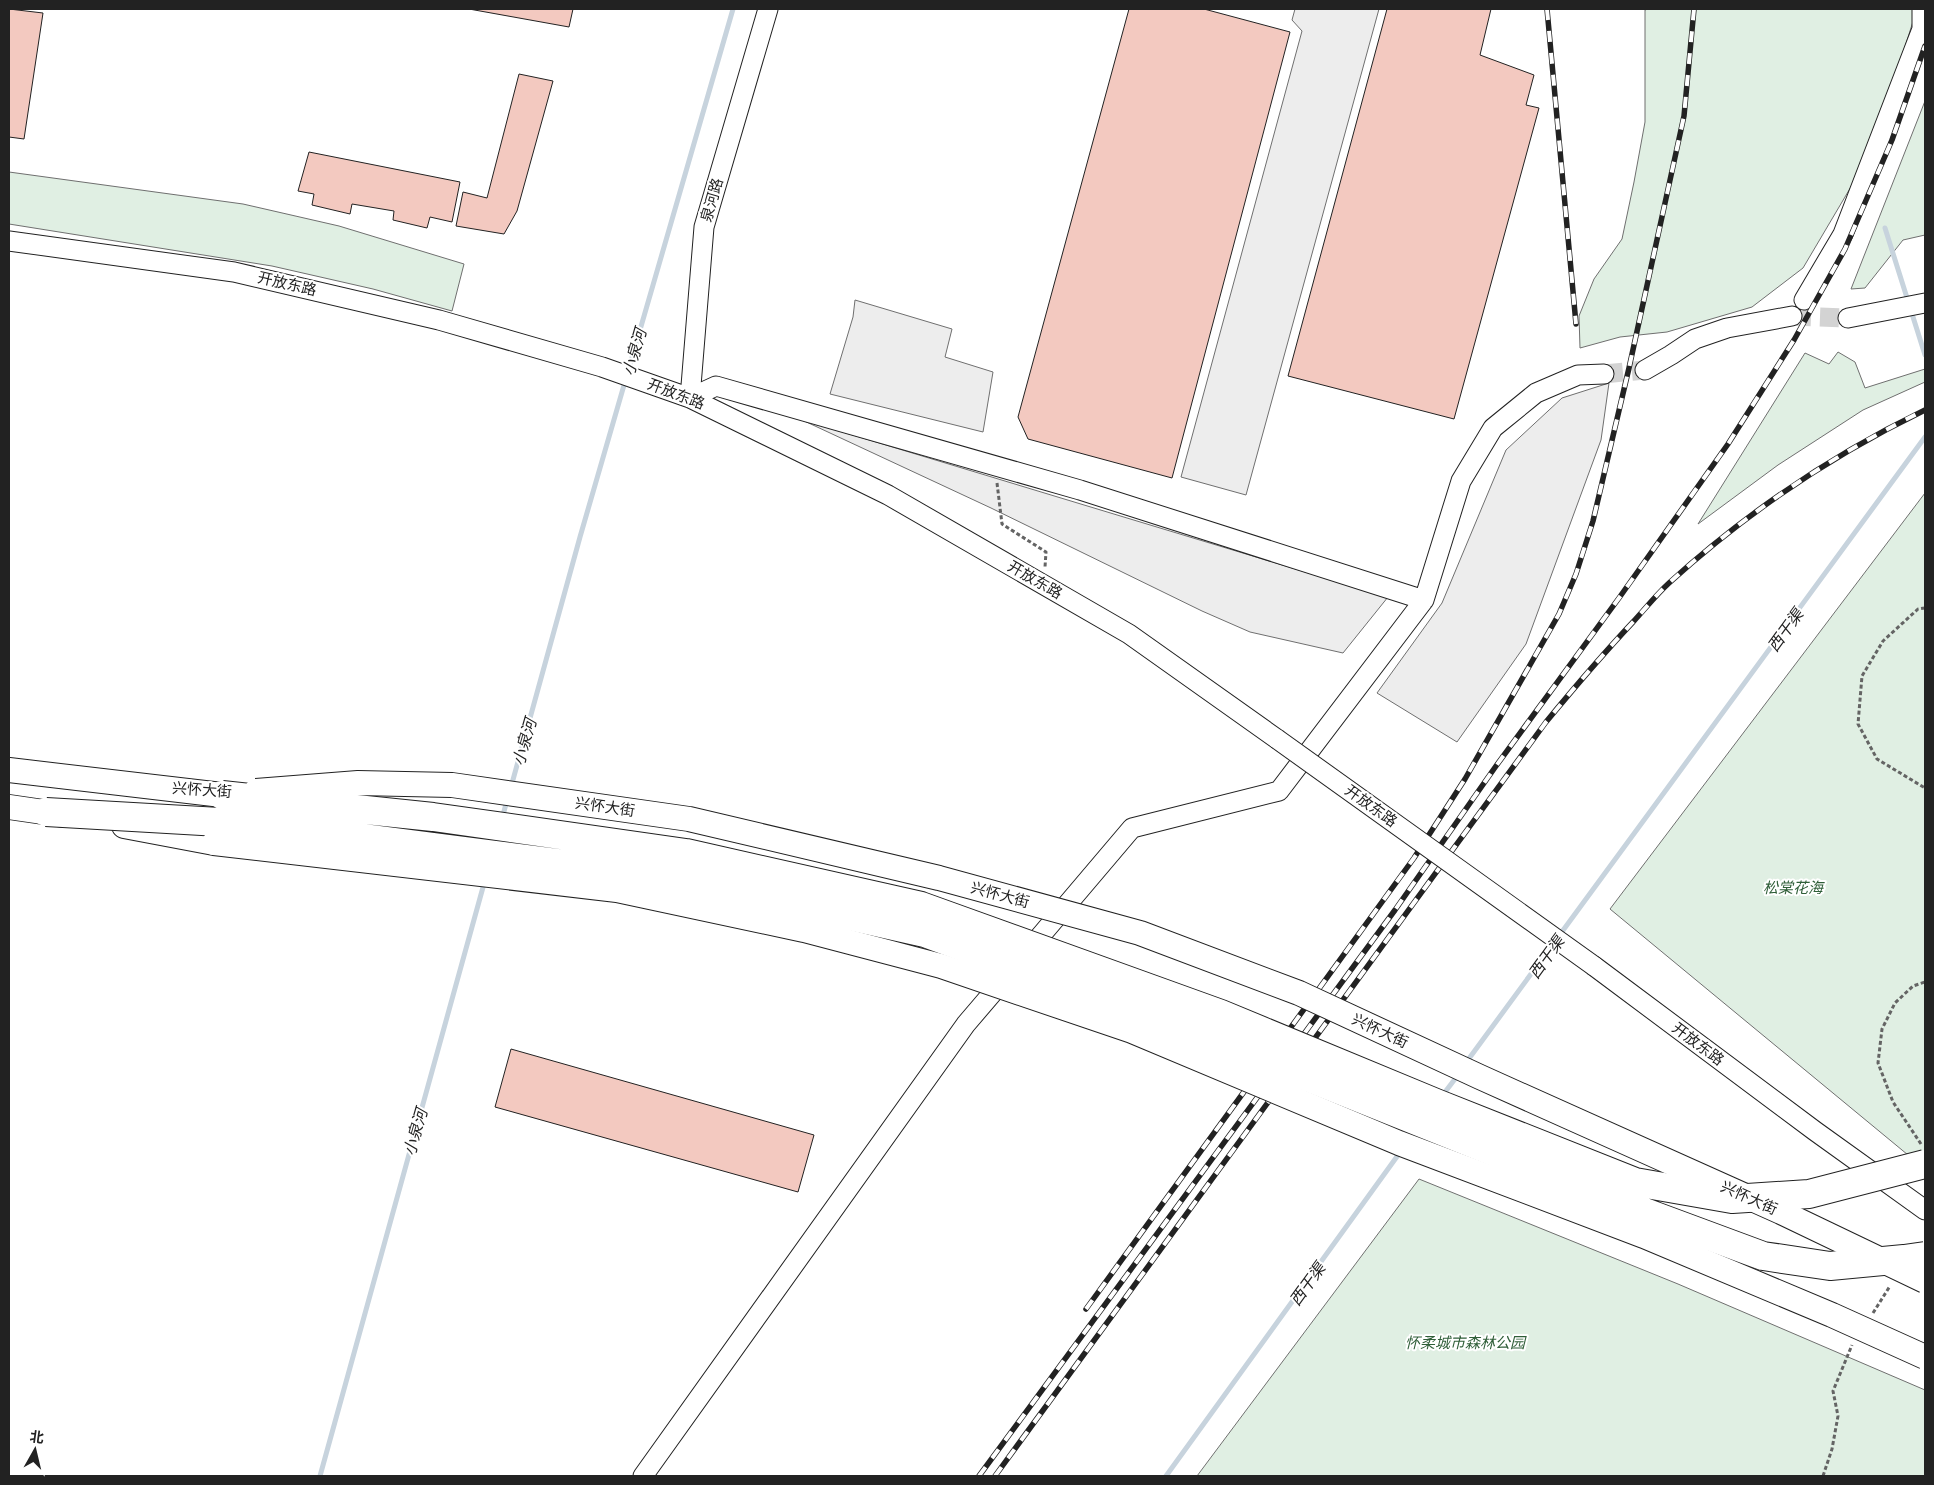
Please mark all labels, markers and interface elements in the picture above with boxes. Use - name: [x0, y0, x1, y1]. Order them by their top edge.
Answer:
- street label: 泉河路: [695, 175, 730, 225]
- street label: 开放东路: [255, 267, 319, 302]
- water label: 小泉河: [617, 323, 654, 379]
- street label: 开放东路: [644, 373, 708, 416]
- street label: 开放东路: [1003, 555, 1066, 605]
- water label: 西干渠: [1762, 603, 1811, 657]
- water label: 小泉河: [507, 713, 544, 769]
- street label: 兴怀大街: [171, 777, 233, 804]
- street label: 开放东路: [1340, 779, 1402, 833]
- street label: 兴怀大街: [574, 792, 636, 823]
- street label: 兴怀大街: [968, 877, 1032, 914]
- park label: 松棠花海: [1763, 877, 1825, 900]
- water label: 西干渠: [1523, 930, 1572, 984]
- street label: 兴怀大街: [1348, 1008, 1412, 1055]
- street label: 开放东路: [1667, 1017, 1729, 1072]
- water label: 小泉河: [398, 1103, 435, 1159]
- street label: 兴怀大街: [1717, 1176, 1781, 1221]
- water label: 西干渠: [1284, 1257, 1333, 1311]
- park label: 怀柔城市森林公园: [1405, 1332, 1527, 1355]
- north arrow: [10, 1425, 60, 1475]
- text: 北: [28, 1426, 45, 1449]

